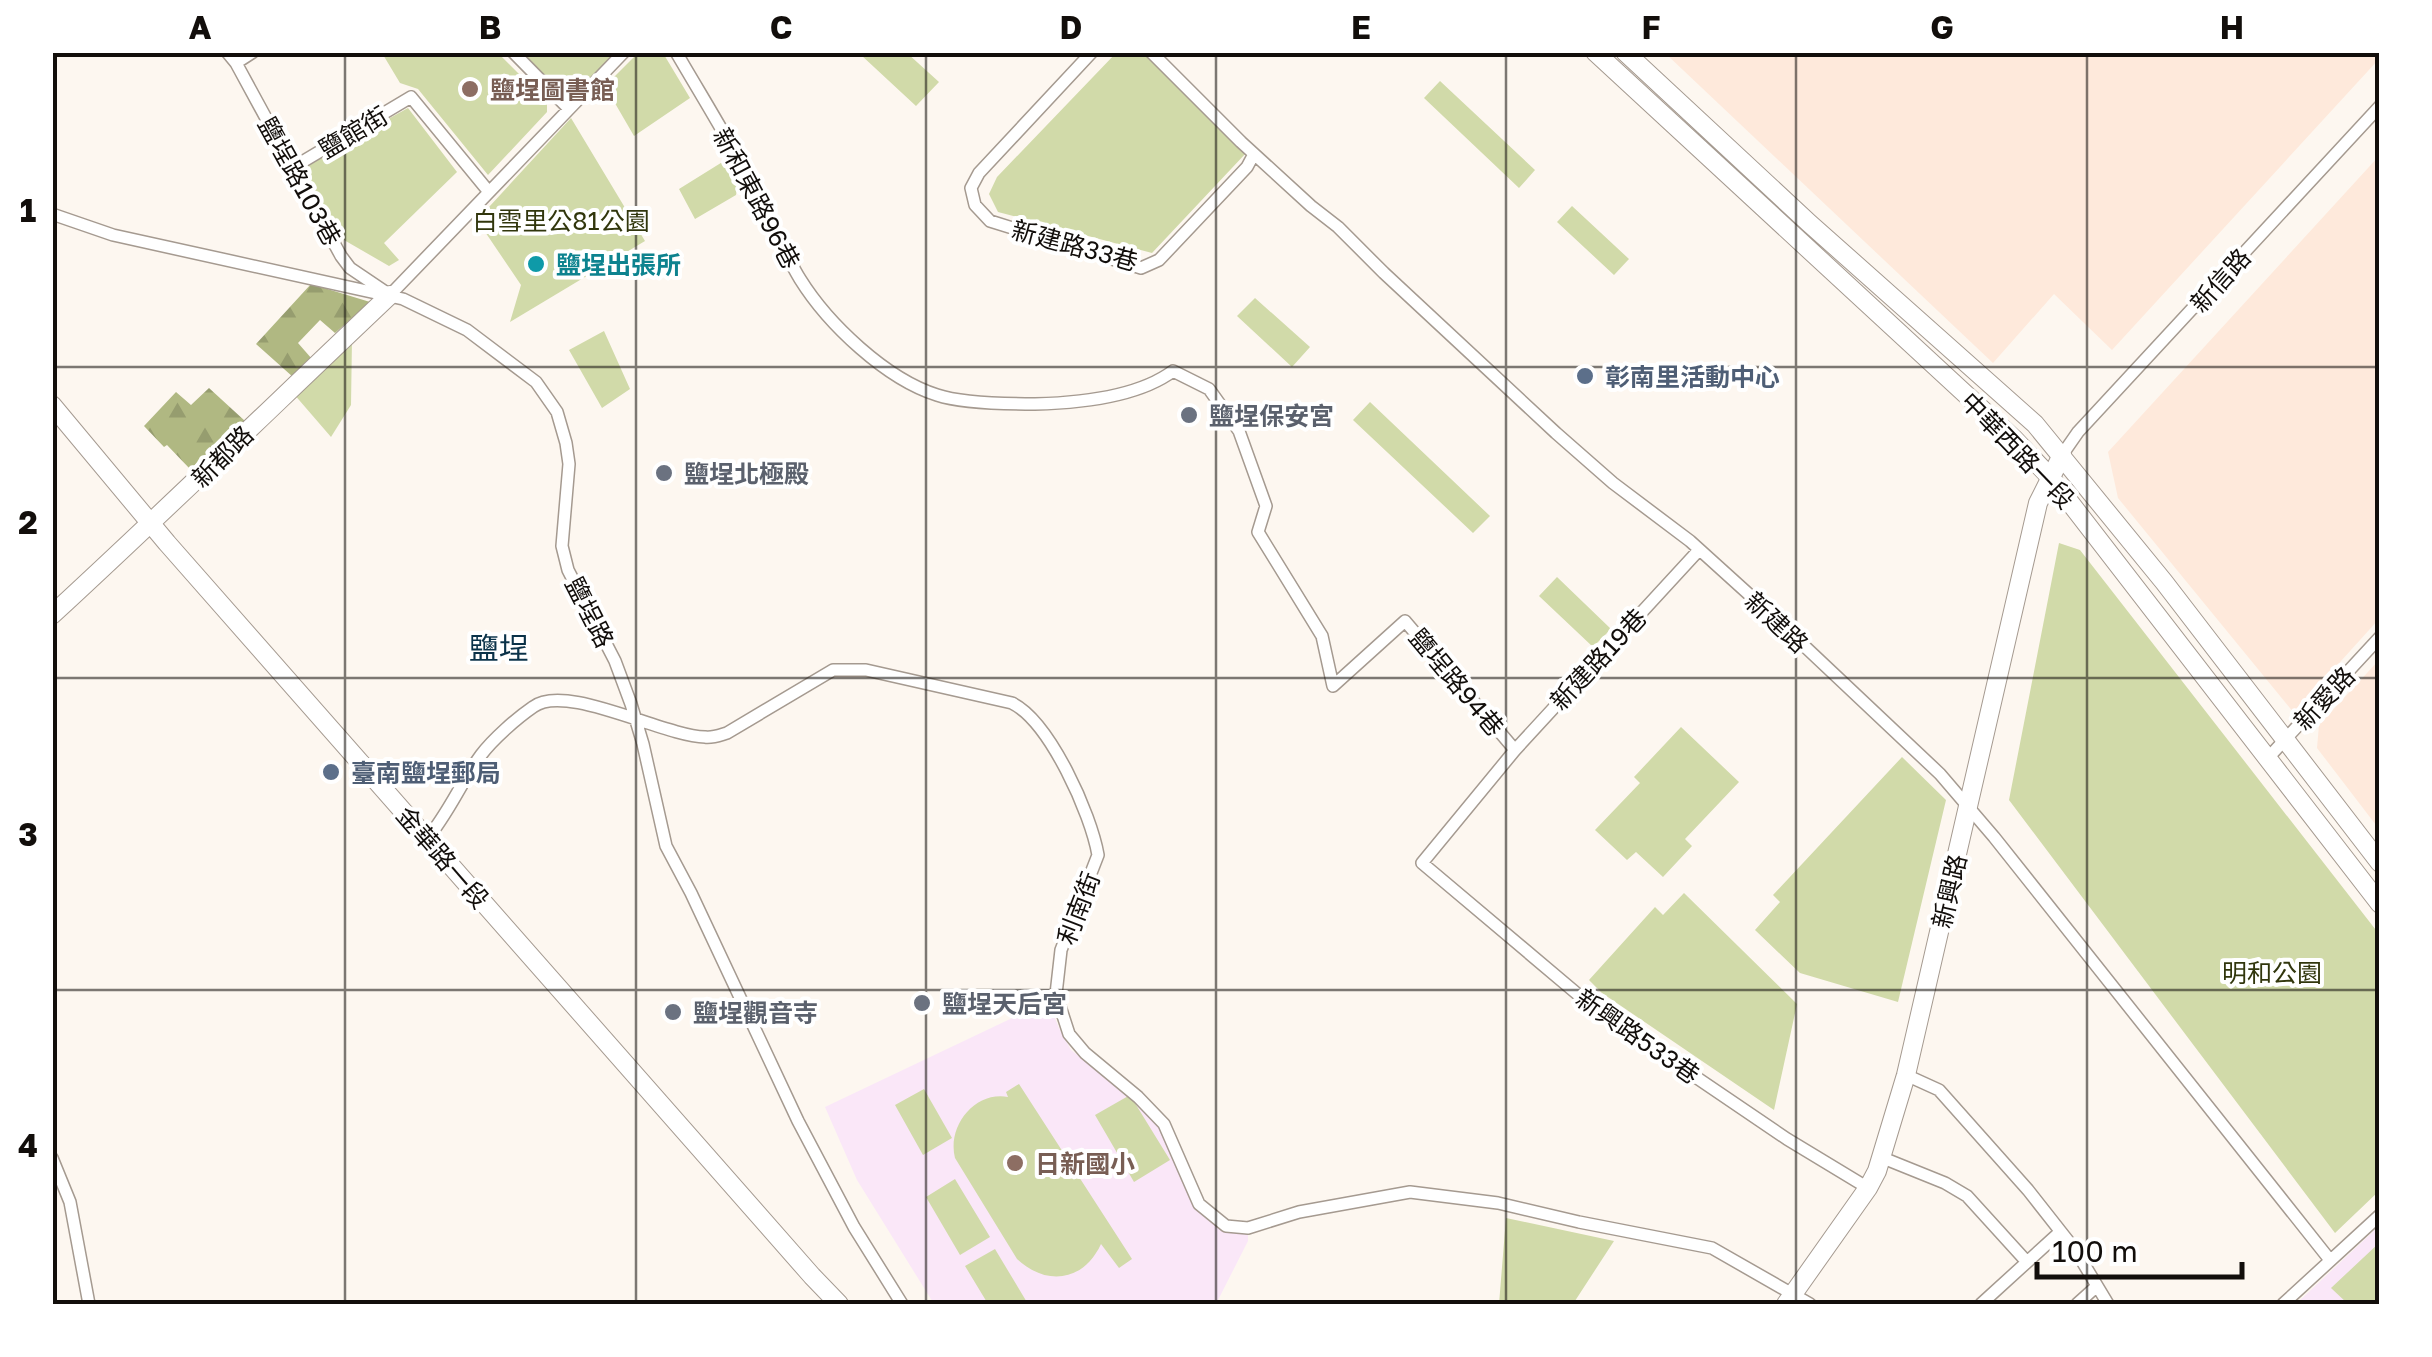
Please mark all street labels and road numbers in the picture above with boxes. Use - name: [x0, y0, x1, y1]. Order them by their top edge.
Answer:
- street label: 鹽館街: [313, 99, 393, 165]
- street label: 鹽埕路103巷: [252, 111, 348, 251]
- street label: 新和東路96巷: [707, 122, 807, 274]
- street label: 新建路33巷: [1009, 213, 1141, 277]
- street label: 新信路: [2183, 242, 2257, 318]
- street label: 中華西路一段: [1955, 385, 2081, 515]
- street label: 新都路: [185, 419, 259, 493]
- street label: 鹽埕路: [559, 572, 621, 652]
- street label: 新建路: [1739, 585, 1815, 659]
- street label: 新建路19巷: [1543, 602, 1653, 716]
- street label: 鹽埕路94巷: [1403, 622, 1511, 742]
- street label: 新愛路: [2287, 660, 2361, 736]
- street label: 金華路一段: [390, 800, 496, 914]
- street label: 新興路: [1925, 851, 1973, 931]
- street label: 利南街: [1050, 867, 1106, 949]
- street label: 新興路533巷: [1570, 982, 1706, 1090]

